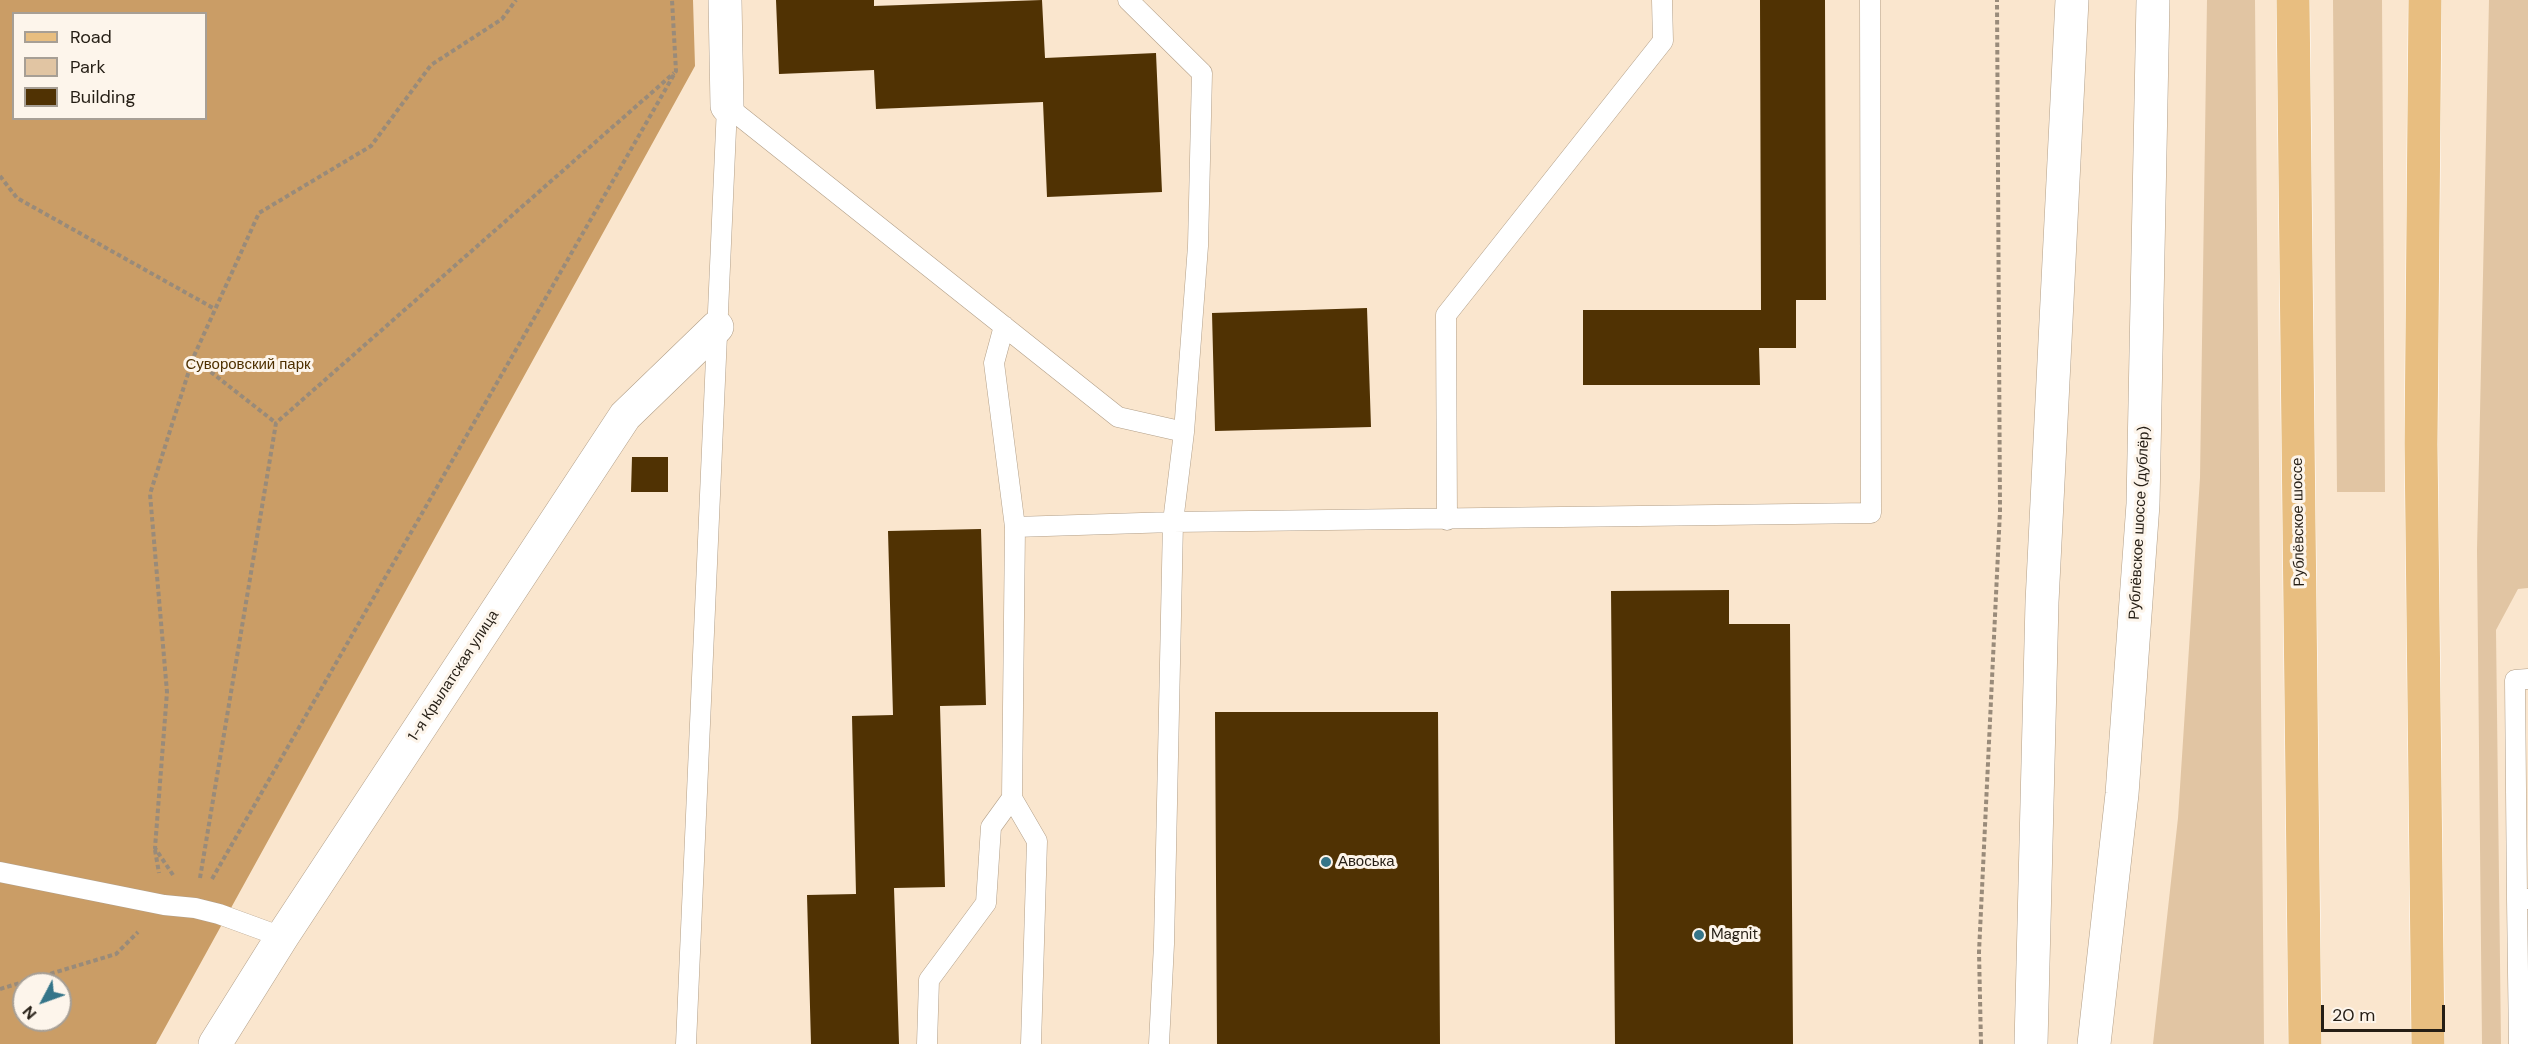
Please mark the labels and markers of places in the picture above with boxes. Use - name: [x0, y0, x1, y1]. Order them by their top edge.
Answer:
- place label: Авоська: [1338, 853, 1395, 871]
- marker: Авоська: [1319, 855, 1333, 869]
- place label: Magnit: [1711, 926, 1758, 944]
- marker: Magnit: [1692, 928, 1706, 942]

